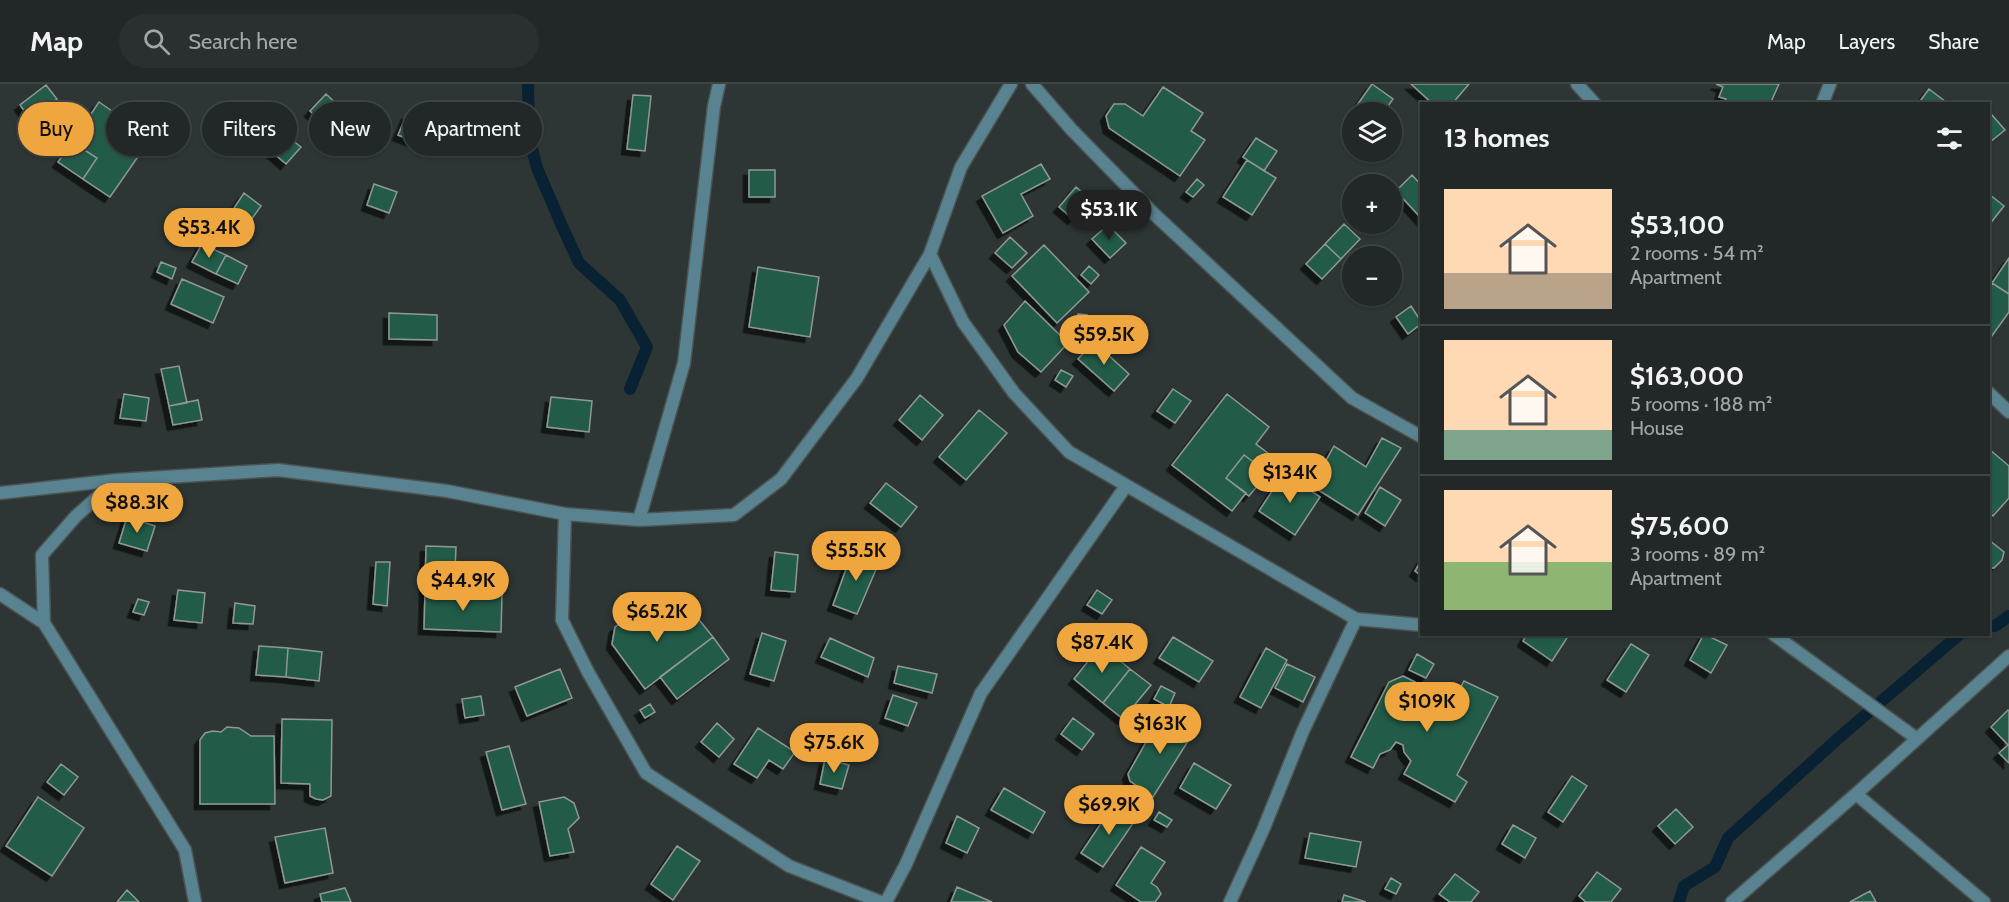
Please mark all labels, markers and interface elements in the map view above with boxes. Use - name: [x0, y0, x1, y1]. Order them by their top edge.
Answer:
- search box: [119, 14, 539, 68]
- text: Map: [30, 24, 83, 58]
- icon: search: [140, 25, 173, 58]
- text: Search here: [188, 28, 297, 55]
- text: Map: [1767, 29, 1806, 54]
- text: Layers: [1839, 29, 1895, 54]
- text: Share: [1928, 29, 1979, 54]
- chip: Buy: [18, 102, 94, 156]
- chip: Rent: [106, 102, 190, 156]
- chip: Filters: [202, 102, 297, 156]
- chip: New: [309, 102, 391, 156]
- chip: Apartment: [403, 102, 542, 156]
- map controls: [1342, 102, 1402, 306]
- button: layers: [1342, 102, 1402, 162]
- text: 13 homes: [1444, 122, 1550, 154]
- icon: filters: [1933, 122, 1966, 155]
- button: +: [1342, 174, 1402, 234]
- pin: $53.1K: [1060, 190, 1158, 241]
- text: $53.1K: [1080, 197, 1138, 221]
- pin: $53.4K: [160, 208, 258, 259]
- text: $53,100: [1630, 209, 1725, 241]
- icon: home: [1492, 213, 1564, 285]
- text: $53.4K: [178, 215, 240, 239]
- text: 2 rooms · 54 m²: [1630, 241, 1764, 265]
- button: −: [1342, 246, 1402, 306]
- text: Apartment: [1630, 265, 1722, 289]
- pin: $59.5K: [1055, 315, 1153, 366]
- text: $59.5K: [1074, 322, 1134, 346]
- text: $163,000: [1630, 360, 1744, 392]
- icon: home: [1492, 364, 1564, 436]
- text: 5 rooms · 188 m²: [1630, 392, 1772, 416]
- text: House: [1630, 416, 1684, 440]
- pin: $134K: [1248, 453, 1332, 504]
- text: $134K: [1263, 460, 1317, 484]
- pin: $88.3K: [88, 483, 186, 534]
- text: $88.3K: [105, 490, 169, 514]
- text: $75,600: [1630, 510, 1730, 542]
- icon: home: [1492, 514, 1564, 586]
- pin: $55.5K: [807, 531, 905, 582]
- text: $55.5K: [826, 538, 886, 562]
- text: 3 rooms · 89 m²: [1630, 542, 1765, 566]
- pin: $44.9K: [414, 561, 512, 612]
- text: Apartment: [1630, 566, 1722, 590]
- text: $44.9K: [431, 568, 495, 592]
- pin: $65.2K: [608, 592, 706, 643]
- text: $65.2K: [626, 599, 688, 623]
- pin: $87.4K: [1053, 623, 1151, 674]
- text: $87.4K: [1071, 630, 1133, 654]
- pin: $109K: [1385, 682, 1469, 733]
- text: $109K: [1399, 689, 1455, 713]
- pin: $163K: [1118, 704, 1202, 755]
- text: $163K: [1133, 711, 1187, 735]
- pin: $75.6K: [785, 723, 883, 774]
- text: $75.6K: [804, 730, 864, 754]
- pin: $69.9K: [1060, 785, 1158, 836]
- text: $69.9K: [1078, 792, 1140, 816]

